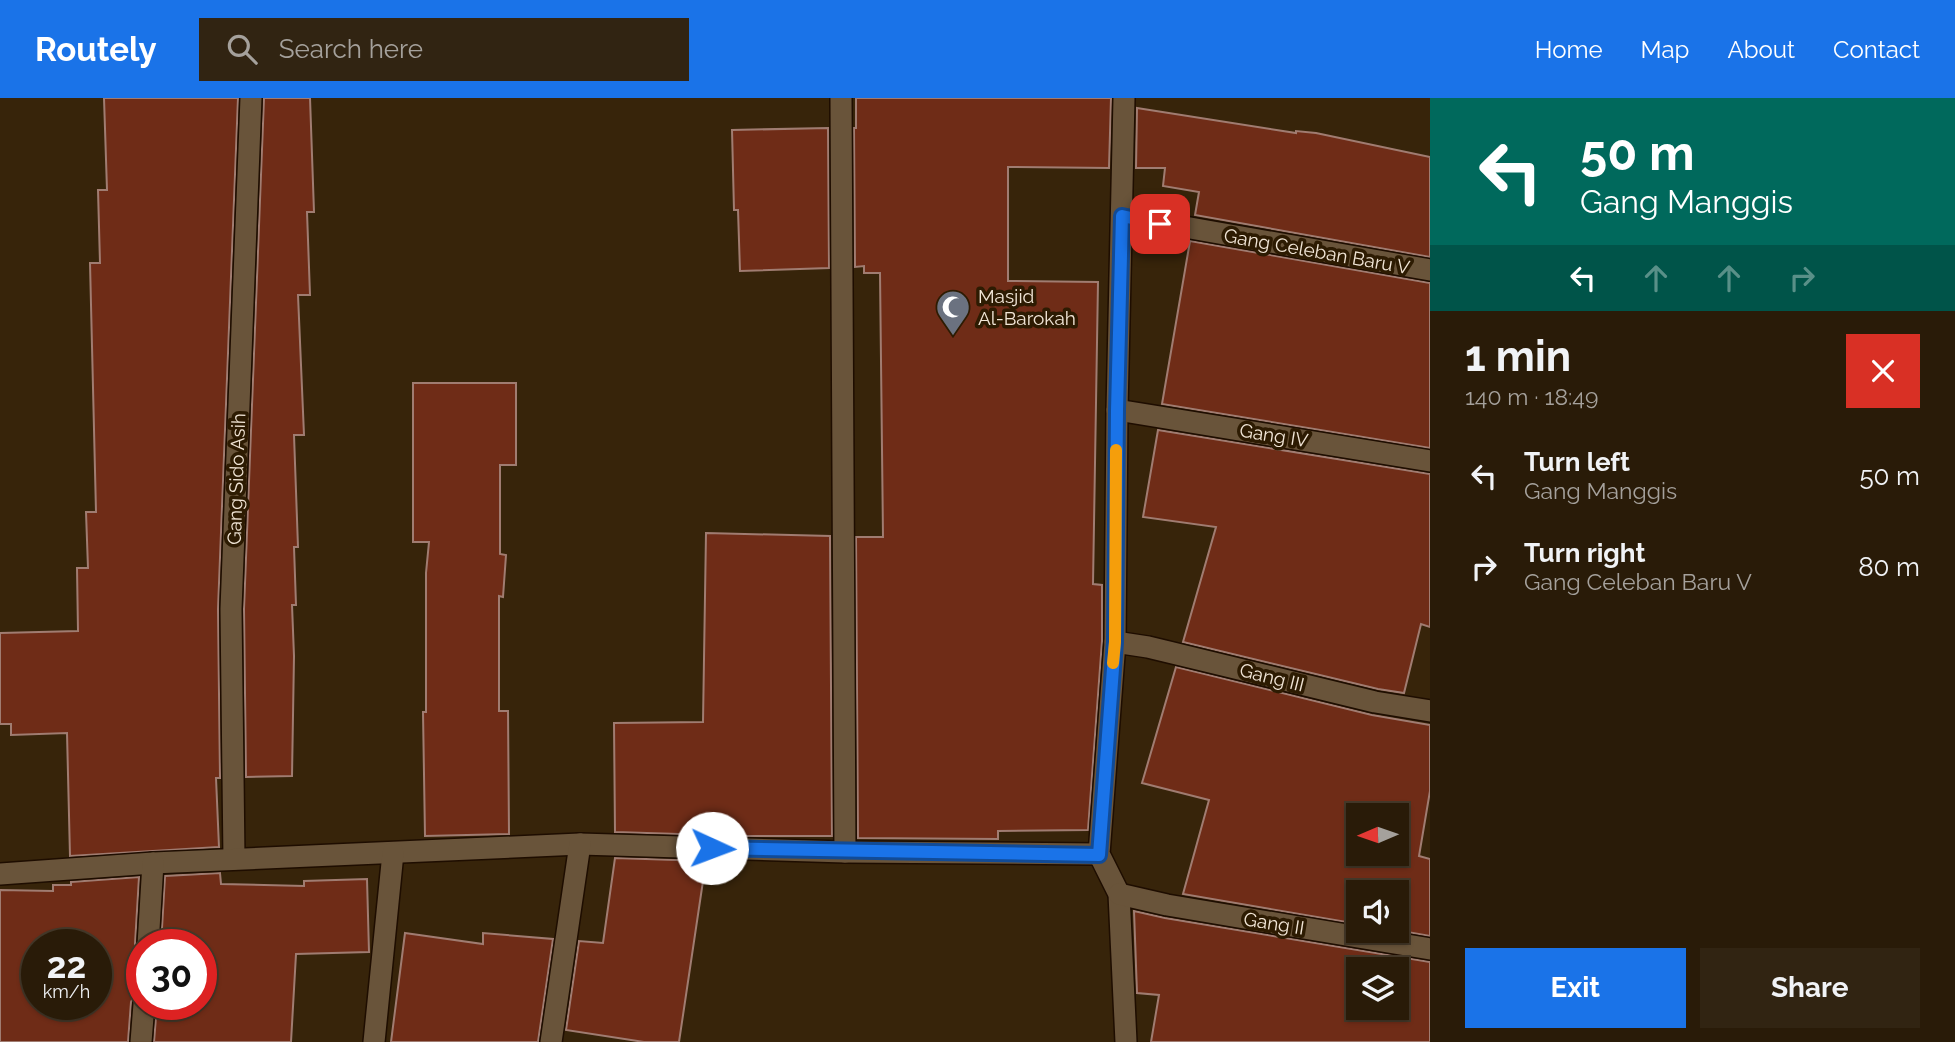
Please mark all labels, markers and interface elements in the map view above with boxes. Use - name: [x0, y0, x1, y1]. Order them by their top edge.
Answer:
- search box: [199, 18, 689, 81]
- text: Routely: [35, 30, 157, 69]
- icon: search: [223, 30, 261, 68]
- text: Search here: [279, 34, 423, 64]
- text: Home: [1535, 35, 1603, 64]
- text: Map: [1641, 35, 1689, 64]
- text: About: [1727, 35, 1795, 64]
- text: Contact: [1833, 35, 1920, 64]
- text: 50 m: [1580, 124, 1695, 181]
- icon: left: [1465, 126, 1556, 217]
- text: Gang Manggis: [1580, 183, 1793, 220]
- pin: [1130, 194, 1190, 254]
- icon: arrive: [1141, 205, 1179, 243]
- street label: Gang Celeban Baru V: [1222, 224, 1412, 278]
- icon: left: [1564, 259, 1602, 297]
- icon: ahead: [1637, 259, 1675, 297]
- icon: ahead: [1710, 259, 1748, 297]
- icon: right: [1783, 259, 1821, 297]
- place label: Masjid Al-Barokah: [978, 285, 1076, 329]
- mosque icon: Masjid Al-Barokah: [934, 288, 972, 337]
- text: 1 min: [1465, 332, 1571, 381]
- button: close: [1846, 334, 1920, 408]
- text: 140 m · 18:49: [1465, 383, 1598, 410]
- street label: Gang Sido Asih: [223, 413, 249, 545]
- street label: Gang IV: [1238, 419, 1310, 451]
- text: Turn left: [1524, 447, 1630, 477]
- icon: left: [1465, 457, 1503, 495]
- text: 50 m: [1859, 461, 1920, 491]
- text: Gang Manggis: [1524, 477, 1677, 504]
- text: Turn right: [1524, 538, 1645, 568]
- icon: right: [1465, 548, 1503, 586]
- text: 80 m: [1858, 552, 1920, 582]
- text: Gang Celeban Baru V: [1524, 568, 1752, 595]
- street label: Gang III: [1237, 658, 1307, 696]
- north arrow: [1346, 803, 1409, 866]
- map controls: [1346, 803, 1409, 1020]
- position arrow: [675, 811, 749, 885]
- button: sound: [1346, 880, 1409, 943]
- street label: Gang II: [1242, 907, 1306, 939]
- speed limit sign: 30: [126, 929, 217, 1020]
- text: 22: [47, 945, 86, 986]
- button: Exit: [1465, 948, 1686, 1028]
- button: Share: [1700, 948, 1920, 1028]
- button: layers: [1346, 957, 1409, 1020]
- text: km/h: [43, 981, 90, 1002]

